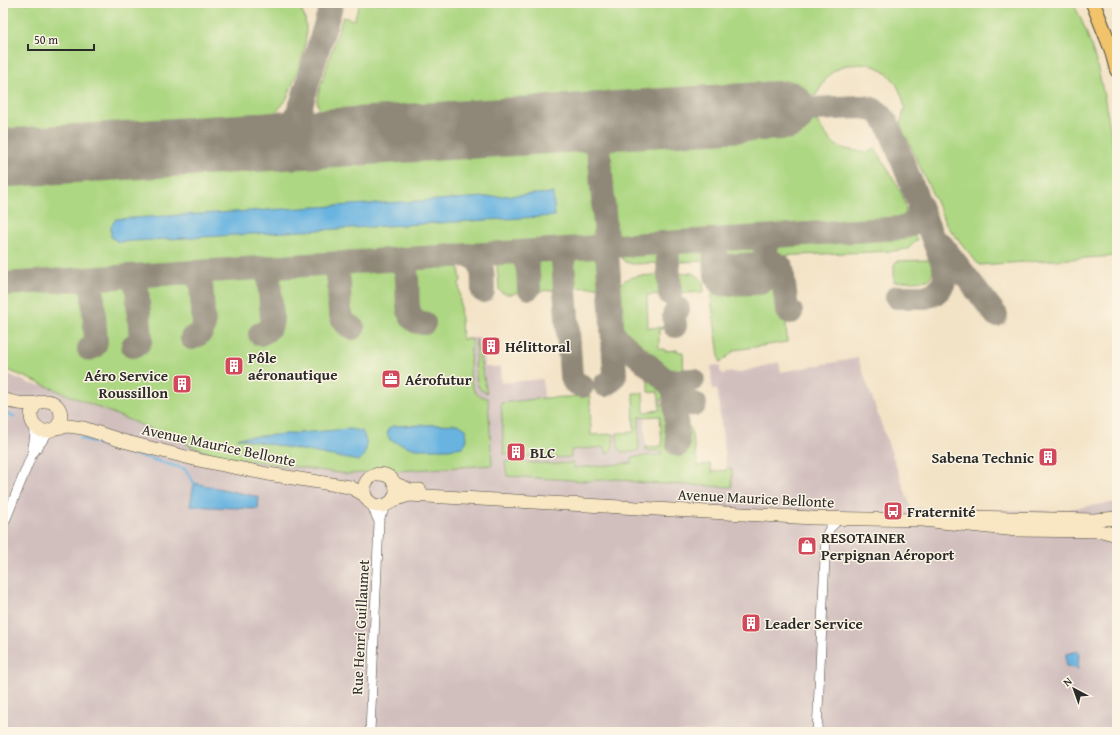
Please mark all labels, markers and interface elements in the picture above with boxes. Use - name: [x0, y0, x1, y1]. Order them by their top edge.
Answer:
- scale bar: [28, 26, 94, 52]
- text: 50 m: [34, 31, 58, 48]
- building icon: Hélittoral: [480, 335, 502, 357]
- place label: Hélittoral: [505, 336, 571, 357]
- place label: Pôle aéronautique: [248, 347, 338, 385]
- building icon: Pôle aéronautique: [223, 355, 245, 377]
- place label: Aéro Service Roussillon: [84, 365, 168, 403]
- office icon: Aérofutur: [380, 368, 402, 390]
- place label: Aérofutur: [405, 369, 472, 390]
- building icon: Aéro Service Roussillon: [171, 373, 193, 395]
- street label: Avenue Maurice Bellonte: [140, 418, 298, 472]
- building icon: BLC: [505, 441, 527, 463]
- place label: BLC: [530, 442, 556, 463]
- building icon: Sabena Technic: [1037, 446, 1059, 468]
- place label: Sabena Technic: [931, 447, 1034, 468]
- street label: Avenue Maurice Bellonte: [677, 483, 835, 513]
- bus stop icon: Fraternité: [882, 500, 904, 522]
- place label: Fraternité: [907, 501, 976, 522]
- place label: RESOTAINER Perpignan Aéroport: [821, 527, 955, 565]
- shop icon: RESOTAINER Perpignan Aéroport: [796, 535, 818, 557]
- street label: Rue Henri Guillaumet: [346, 558, 374, 695]
- building icon: Leader Service: [740, 612, 762, 634]
- place label: Leader Service: [765, 613, 863, 634]
- north arrow: [1054, 669, 1094, 709]
- text: N: [1059, 673, 1076, 690]

